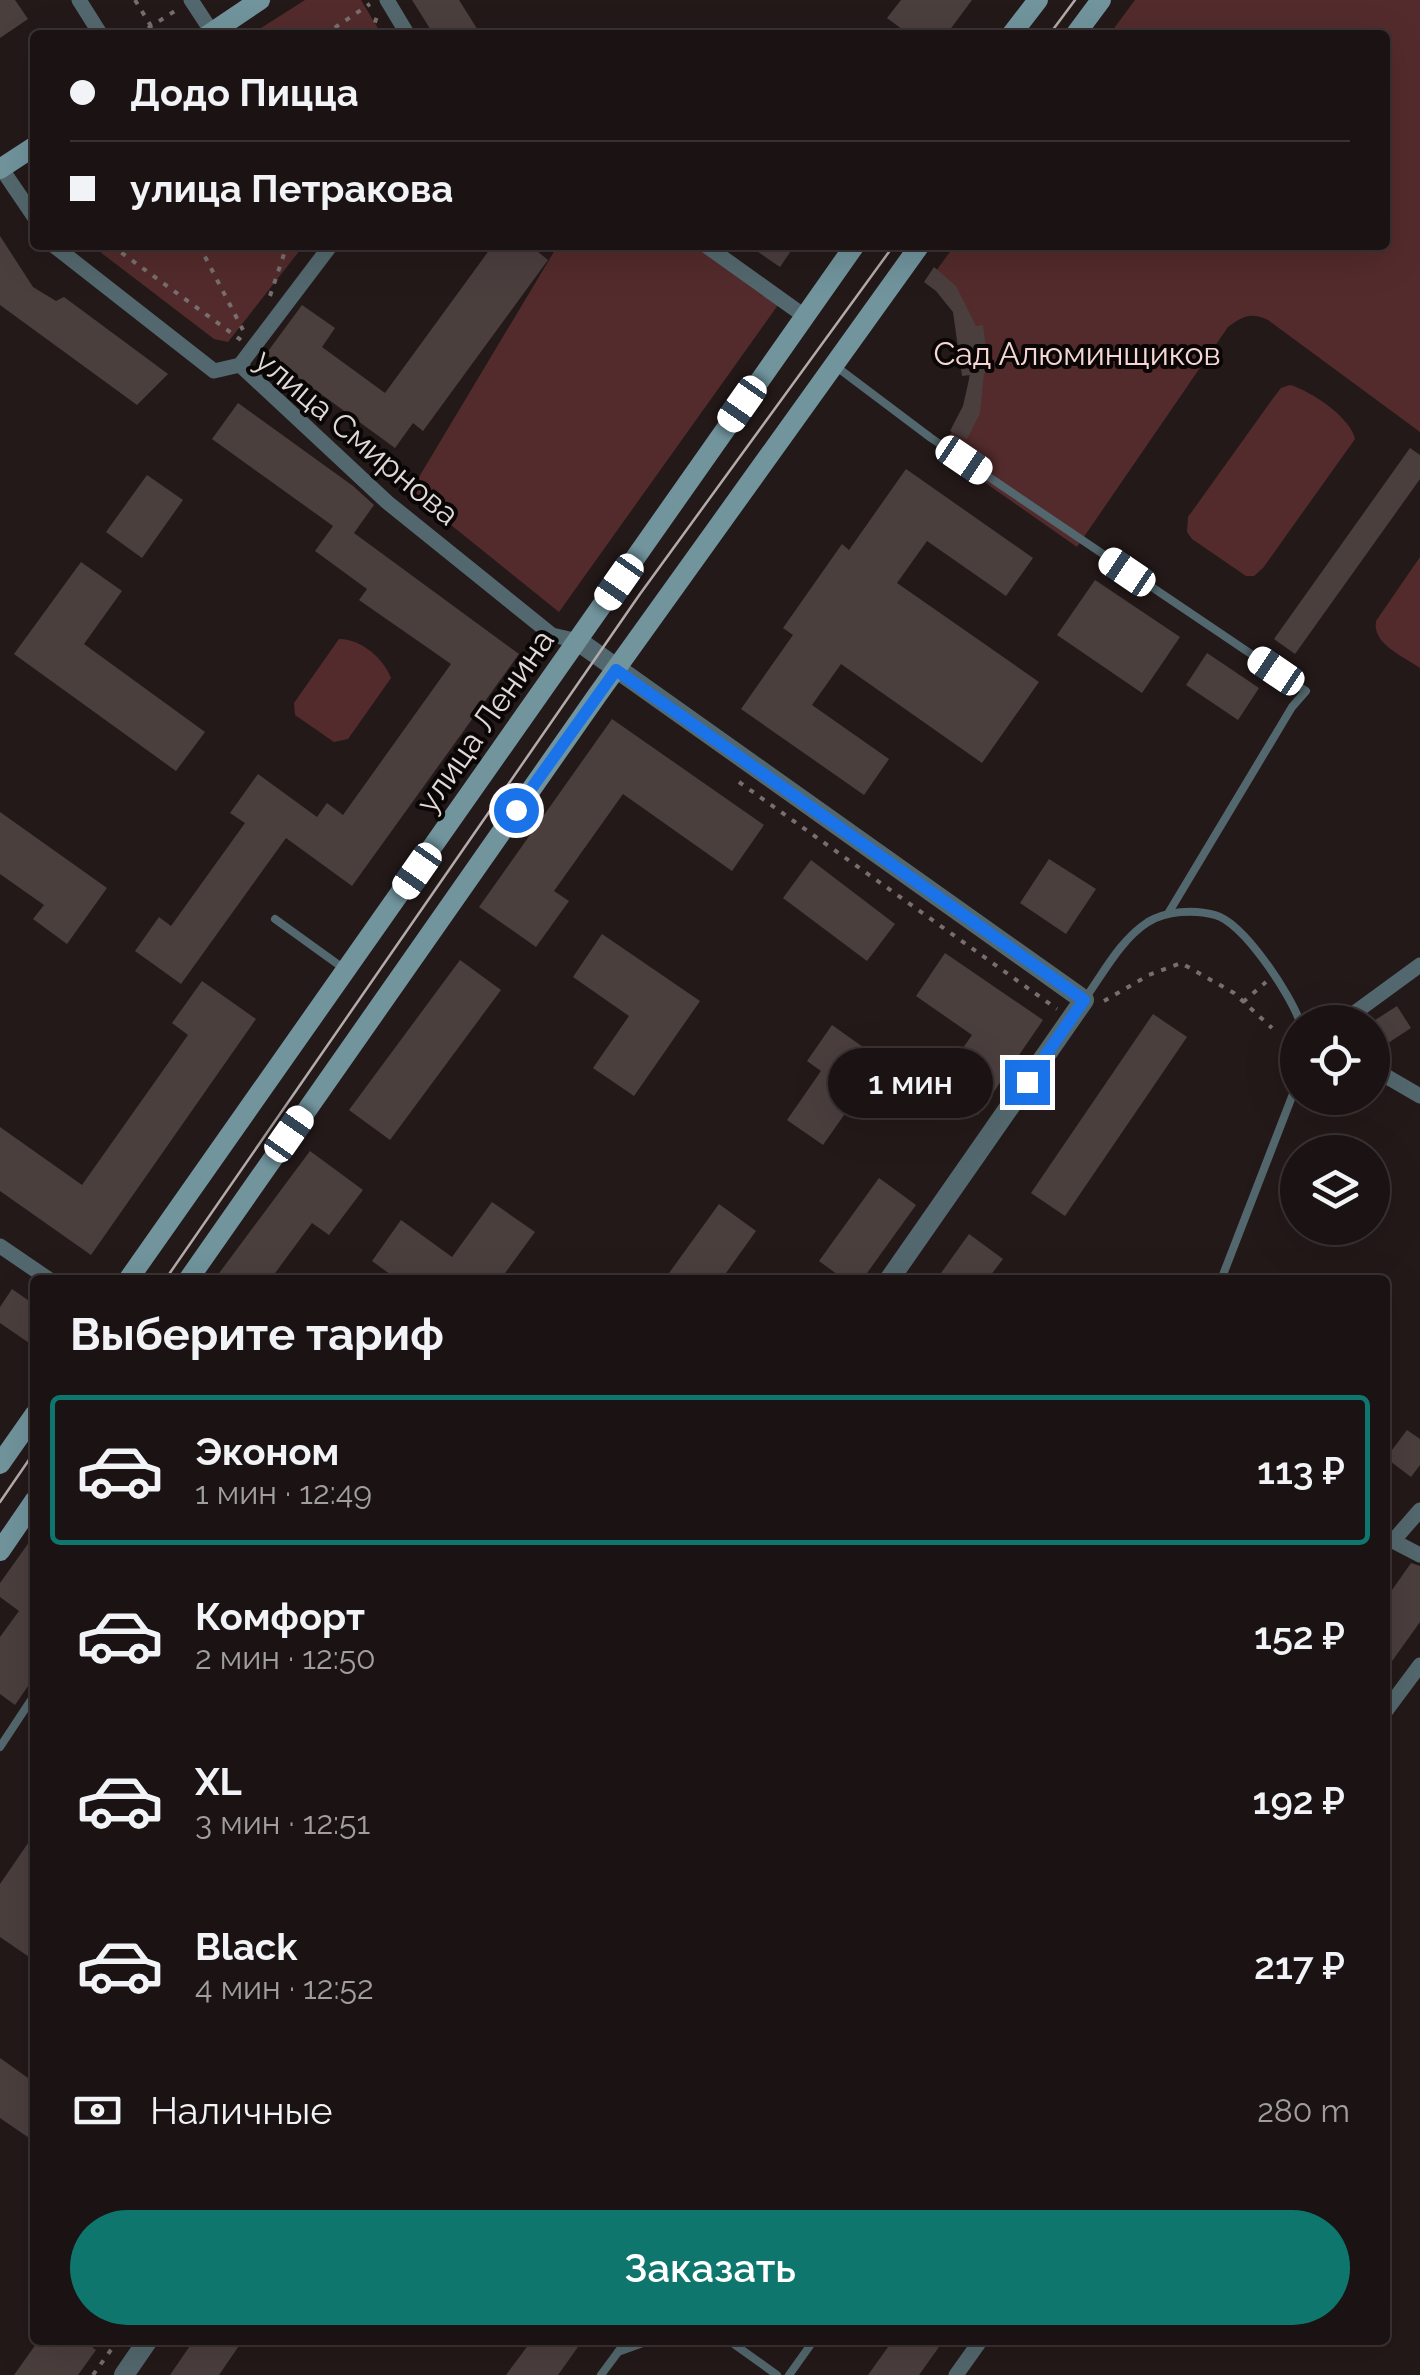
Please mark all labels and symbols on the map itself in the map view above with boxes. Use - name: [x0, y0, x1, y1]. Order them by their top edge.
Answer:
- park label: Сад Алюминщиков: [933, 335, 1221, 372]
- street label: улица Смирнова: [248, 341, 467, 532]
- car: [713, 371, 771, 437]
- car: [931, 431, 997, 489]
- car: [1094, 543, 1160, 601]
- car: [590, 549, 648, 615]
- street label: улица Ленина: [408, 622, 561, 819]
- car: [1243, 642, 1309, 700]
- route start: [494, 788, 539, 833]
- car: [388, 838, 446, 904]
- callout: 1 мин: [827, 1047, 992, 1117]
- route end: [1005, 1060, 1050, 1105]
- car: [260, 1101, 318, 1167]

